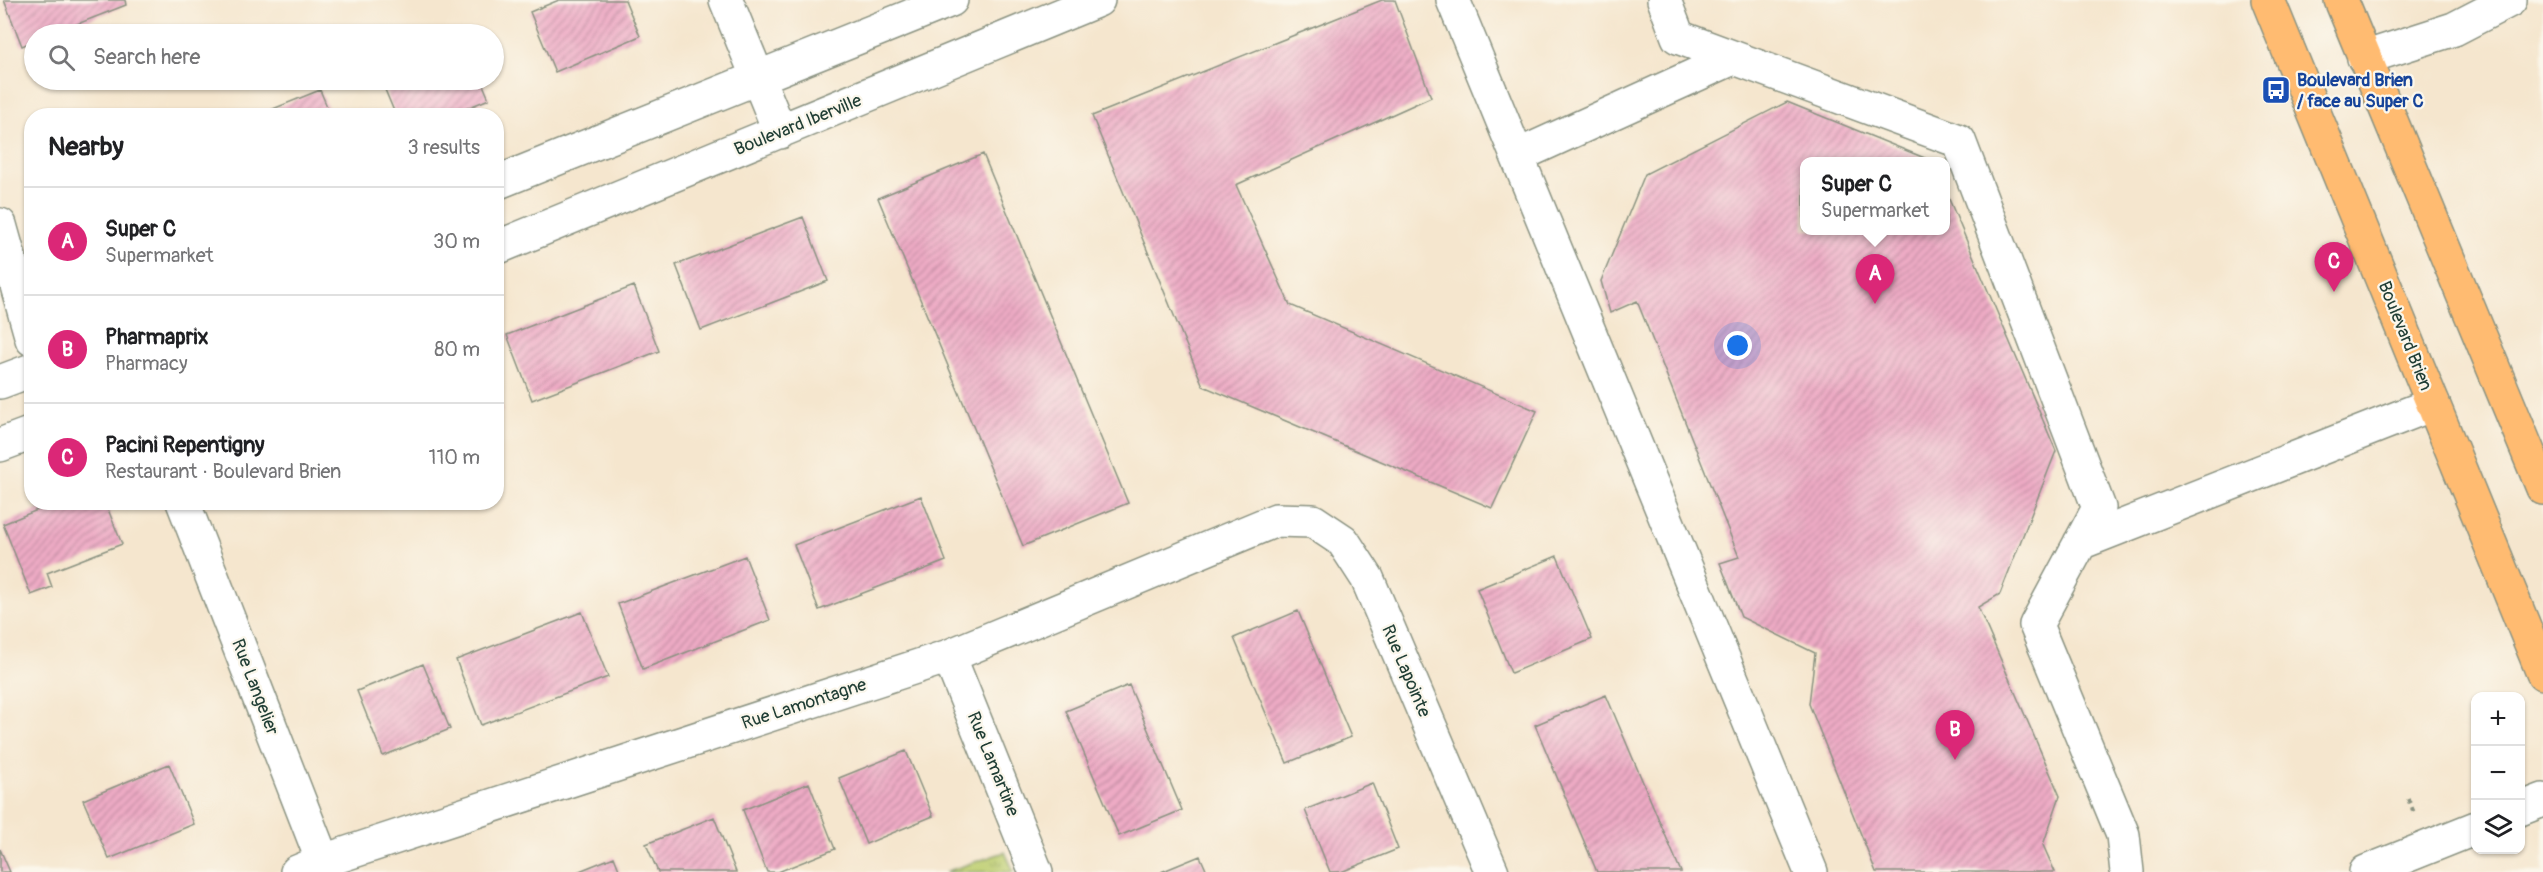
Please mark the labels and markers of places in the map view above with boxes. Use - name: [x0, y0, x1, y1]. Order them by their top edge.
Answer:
- place label: Boulevard Brien / face au Super C: [2297, 69, 2424, 113]
- bus stop icon: Boulevard Brien / face au Super C: [2260, 74, 2292, 106]
- pin: C: [2314, 242, 2354, 292]
- pin: A: [1856, 254, 1894, 304]
- pin: B: [1936, 710, 1974, 760]

